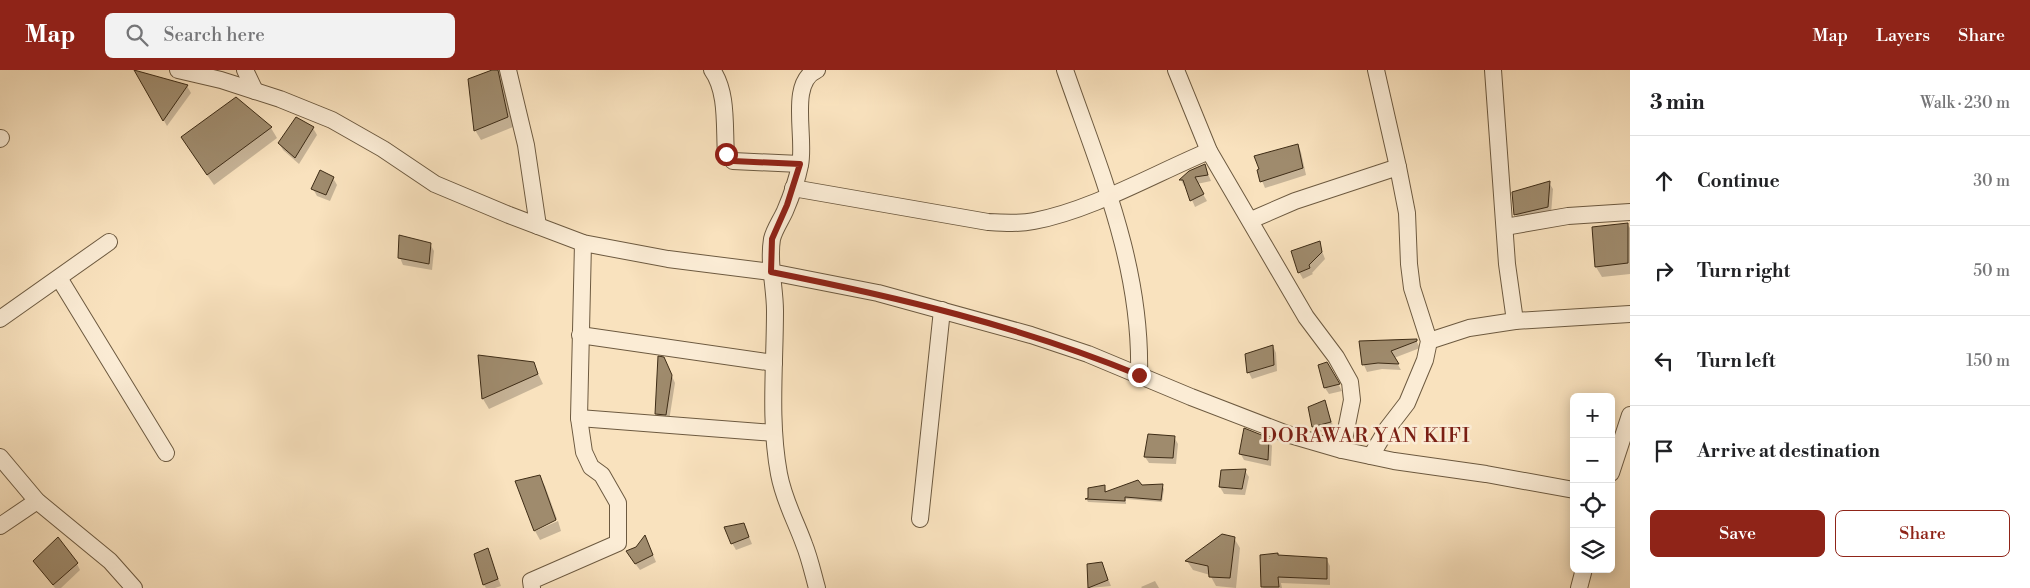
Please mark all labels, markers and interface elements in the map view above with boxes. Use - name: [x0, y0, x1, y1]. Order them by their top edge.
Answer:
- search box: [105, 13, 455, 58]
- text: Map: [25, 20, 75, 50]
- icon: search: [123, 21, 151, 49]
- text: Search here: [163, 23, 265, 47]
- text: Map: [1813, 24, 1848, 47]
- text: Layers: [1876, 24, 1930, 47]
- text: Share: [1958, 24, 2005, 47]
- text: 3 min: [1650, 90, 1705, 116]
- text: Walk · 230 m: [1920, 93, 2010, 113]
- route start: [715, 143, 738, 166]
- icon: ahead: [1650, 167, 1678, 195]
- text: Continue: [1697, 169, 1780, 193]
- text: 30 m: [1973, 171, 2010, 191]
- icon: right: [1650, 257, 1678, 285]
- text: Turn right: [1697, 259, 1790, 283]
- text: 50 m: [1973, 261, 2010, 281]
- icon: left: [1650, 347, 1678, 375]
- text: Turn left: [1697, 349, 1776, 373]
- text: 150 m: [1966, 351, 2010, 371]
- route end: [1128, 364, 1151, 387]
- map controls: [1570, 393, 1615, 573]
- button: +: [1570, 393, 1615, 438]
- district label: DORAWAR YAN KIFI: [1261, 424, 1471, 449]
- icon: arrive: [1650, 437, 1678, 465]
- button: −: [1570, 438, 1615, 483]
- text: Arrive at destination: [1697, 439, 1880, 463]
- button: locate: [1570, 483, 1615, 528]
- button: Save: [1650, 510, 1825, 557]
- button: Share: [1835, 510, 2010, 557]
- button: layers: [1570, 528, 1615, 573]

